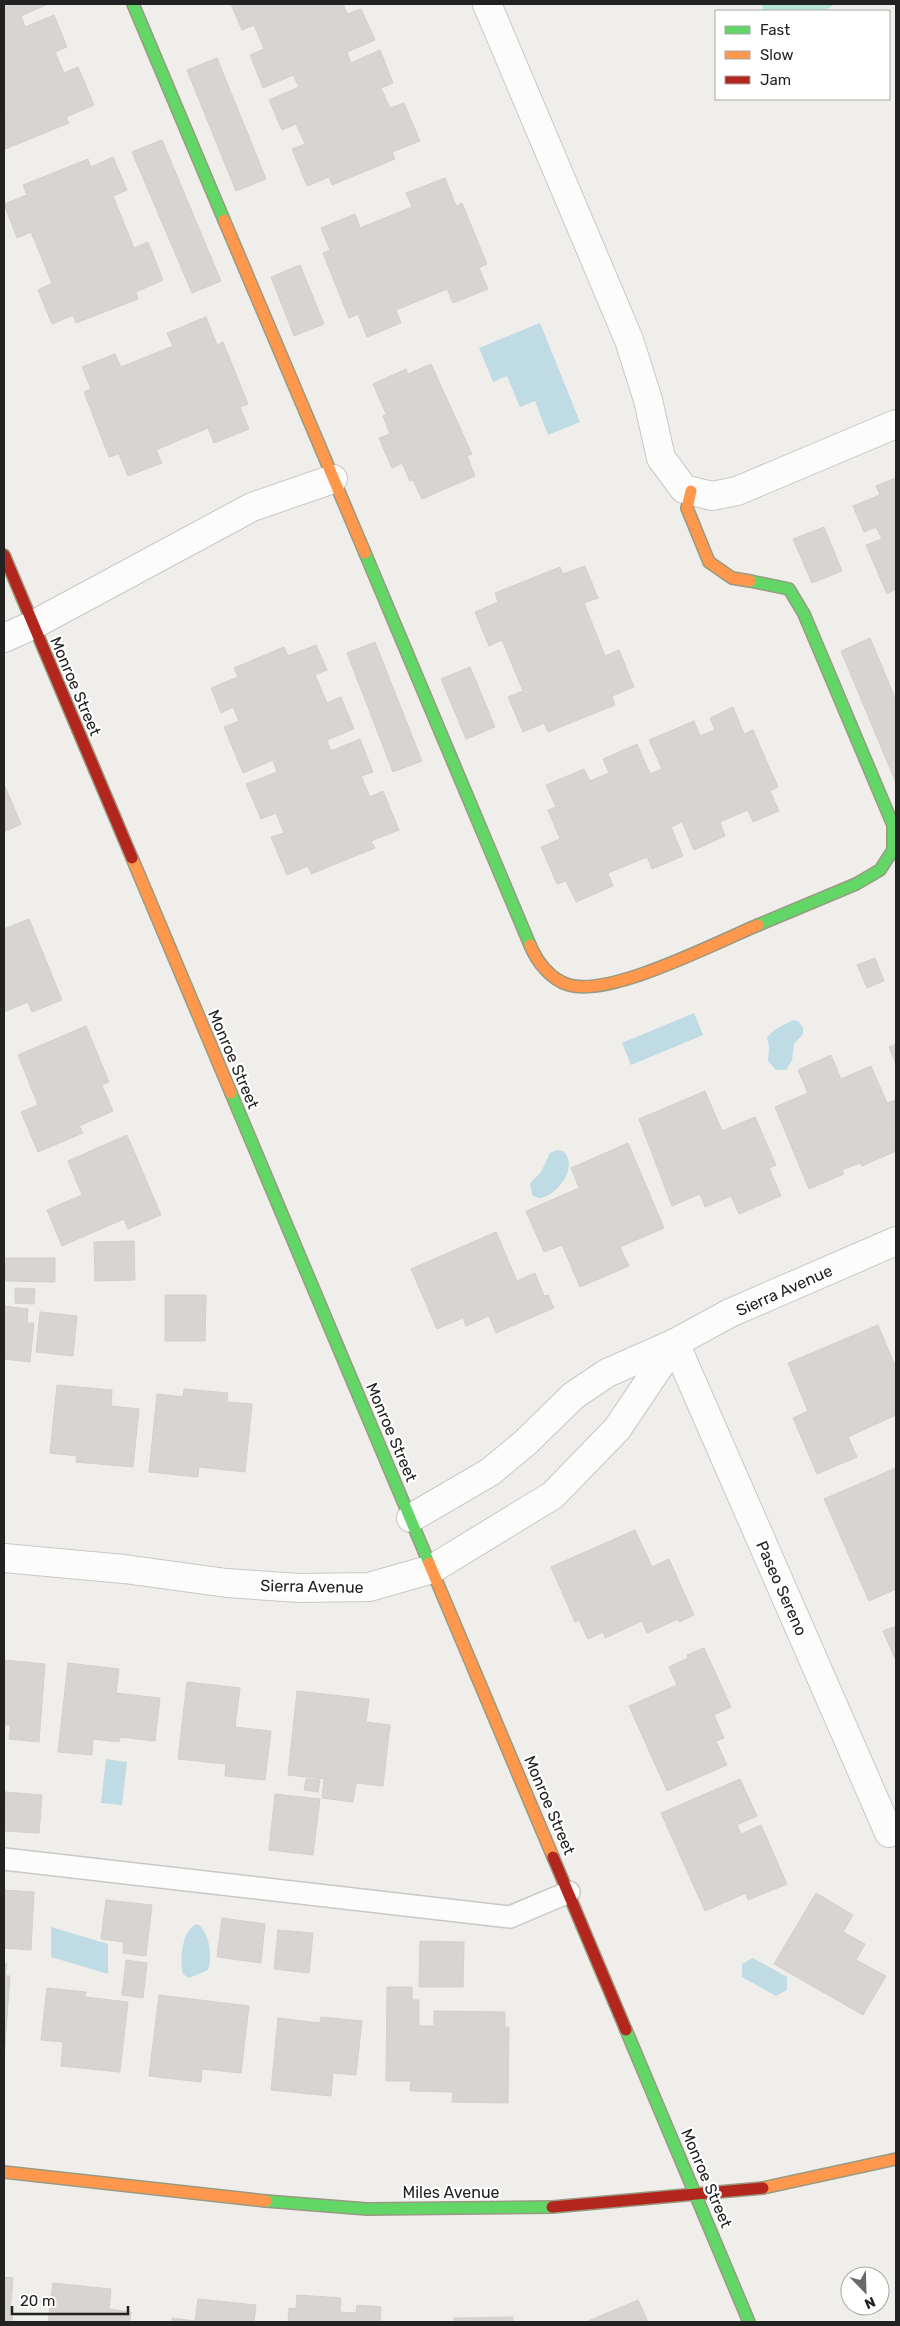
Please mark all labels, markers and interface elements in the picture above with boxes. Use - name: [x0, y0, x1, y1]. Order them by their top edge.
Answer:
- legend: [715, 10, 890, 100]
- text: Fast: [760, 21, 790, 39]
- text: Slow: [760, 46, 793, 64]
- text: Jam: [760, 71, 791, 89]
- street label: Monroe Street: [46, 634, 105, 739]
- street label: Monroe Street: [204, 1007, 263, 1112]
- street label: Sierra Avenue: [733, 1261, 835, 1320]
- street label: Monroe Street: [362, 1380, 421, 1485]
- street label: Paseo Sereno: [752, 1538, 811, 1639]
- street label: Sierra Avenue: [260, 1576, 364, 1597]
- street label: Monroe Street: [520, 1753, 579, 1858]
- street label: Monroe Street: [677, 2126, 736, 2231]
- street label: Miles Avenue: [402, 2183, 500, 2202]
- north arrow: [840, 2266, 890, 2316]
- scale bar: [12, 2284, 129, 2316]
- text: 20 m: [20, 2292, 55, 2310]
- text: N: [862, 2293, 878, 2312]

